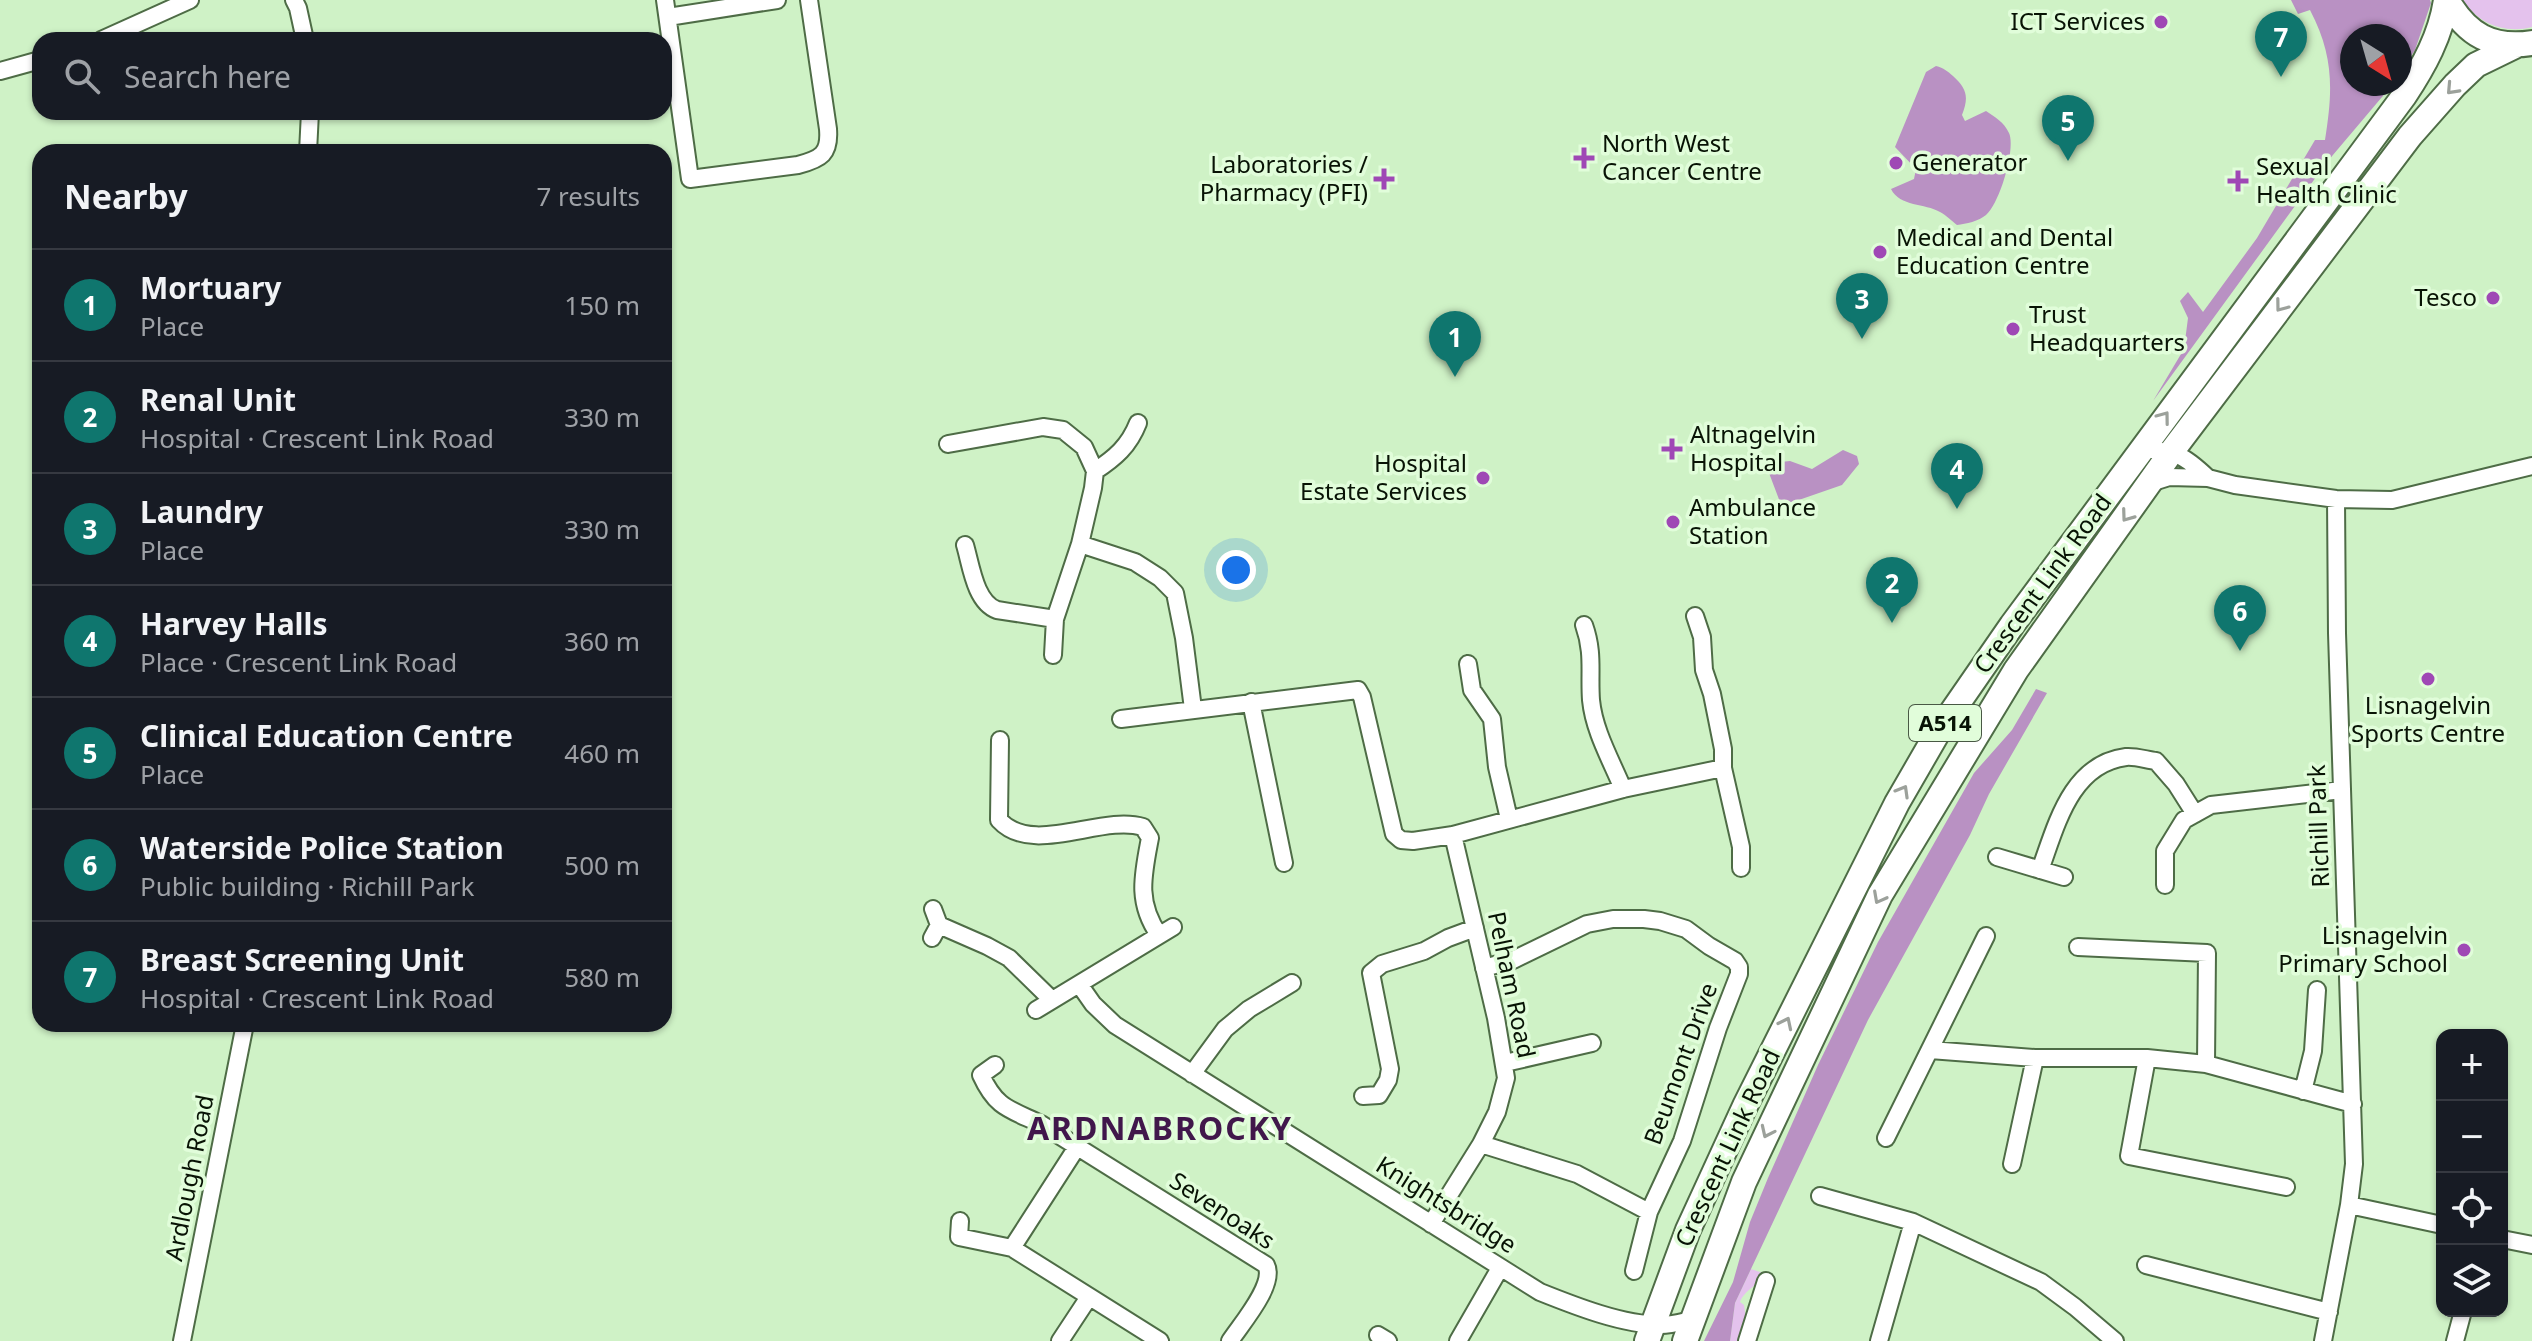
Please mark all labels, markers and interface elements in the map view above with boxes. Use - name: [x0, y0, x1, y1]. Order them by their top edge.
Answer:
- place label: ICT Services: [2011, 4, 2145, 37]
- pin: 7: [2255, 11, 2307, 77]
- marker: ICT Services: [2152, 13, 2170, 31]
- north arrow: [2340, 24, 2412, 96]
- search box: [32, 32, 672, 120]
- icon: search: [60, 54, 104, 98]
- text: Search here: [124, 56, 291, 97]
- one-way arrow: [2447, 80, 2461, 95]
- pin: 5: [2042, 95, 2094, 161]
- place label: North West Cancer Centre: [1602, 126, 1762, 187]
- place label: Generator: [1912, 145, 2027, 178]
- place label: Laboratories / Pharmacy (PFI): [1200, 147, 1368, 208]
- marker: North West Cancer Centre: [1573, 147, 1595, 169]
- place label: Sexual Health Clinic: [2256, 149, 2397, 210]
- marker: Generator: [1887, 154, 1905, 172]
- marker: Laboratories / Pharmacy (PFI): [1375, 170, 1393, 188]
- marker: Sexual Health Clinic: [2227, 170, 2249, 192]
- text: Nearby: [64, 173, 188, 219]
- text: 7 results: [536, 178, 640, 214]
- place label: Medical and Dental Education Centre: [1896, 220, 2113, 281]
- marker: Medical and Dental Education Centre: [1871, 243, 1889, 261]
- text: Mortuary: [140, 267, 281, 308]
- pin: 3: [1836, 273, 1888, 339]
- place label: Tesco: [2414, 280, 2477, 313]
- text: 1: [83, 287, 97, 323]
- text: 150 m: [564, 287, 640, 323]
- marker: Tesco: [2484, 289, 2502, 307]
- place label: Trust Headquarters: [2029, 297, 2185, 358]
- one-way arrow: [2277, 298, 2291, 312]
- text: Place: [140, 308, 204, 344]
- pin: 1: [1429, 311, 1481, 377]
- marker: Trust Headquarters: [2004, 320, 2022, 338]
- text: Renal Unit: [140, 379, 296, 420]
- text: 2: [83, 399, 97, 435]
- text: 330 m: [564, 399, 640, 435]
- one-way arrow: [2155, 412, 2169, 426]
- place label: Altnagelvin Hospital: [1690, 417, 1816, 478]
- text: Hospital · Crescent Link Road: [140, 420, 494, 456]
- marker: Altnagelvin Hospital: [1661, 438, 1683, 460]
- pin: 4: [1931, 443, 1983, 509]
- place label: Hospital Estate Services: [1300, 446, 1467, 507]
- marker: Hospital Estate Services: [1474, 469, 1492, 487]
- street label: Crescent Link Road: [1965, 487, 2118, 680]
- place label: Ambulance Station: [1689, 490, 1816, 551]
- text: Laundry: [140, 491, 263, 532]
- one-way arrow: [2122, 507, 2137, 521]
- text: 3: [83, 511, 97, 547]
- text: 330 m: [564, 511, 640, 547]
- marker: Ambulance Station: [1664, 513, 1682, 531]
- text: Place: [140, 532, 204, 568]
- your location: [1216, 550, 1256, 590]
- pin: 2: [1866, 557, 1918, 623]
- pin: 6: [2214, 585, 2266, 651]
- text: Harvey Halls: [140, 603, 328, 644]
- text: 4: [83, 623, 97, 659]
- text: 360 m: [564, 623, 640, 659]
- text: Place · Crescent Link Road: [140, 644, 457, 680]
- marker: Lisnagelvin Sports Centre: [2419, 670, 2437, 688]
- place label: Lisnagelvin Sports Centre: [2351, 688, 2505, 749]
- road number: A514: [1909, 705, 1981, 741]
- text: Clinical Education Centre: [140, 715, 513, 756]
- text: 5: [83, 735, 97, 771]
- text: 460 m: [564, 735, 640, 771]
- text: Place: [140, 756, 204, 792]
- street label: Richill Park: [2299, 764, 2336, 888]
- one-way arrow: [1893, 785, 1909, 800]
- text: Waterside Police Station: [140, 827, 504, 868]
- text: 6: [83, 847, 97, 883]
- text: 500 m: [564, 847, 640, 883]
- text: Public building · Richill Park: [140, 868, 474, 904]
- one-way arrow: [1874, 890, 1889, 904]
- street label: Pelham Road: [1481, 908, 1544, 1061]
- place label: Lisnagelvin Primary School: [2278, 918, 2448, 979]
- text: Breast Screening Unit: [140, 939, 464, 980]
- marker: Lisnagelvin Primary School: [2455, 941, 2473, 959]
- text: 7: [83, 959, 97, 995]
- text: 580 m: [564, 959, 640, 995]
- street label: Beumont Drive: [1635, 978, 1724, 1149]
- text: Hospital · Crescent Link Road: [140, 980, 494, 1016]
- one-way arrow: [1776, 1017, 1792, 1032]
- map controls: [2436, 1029, 2508, 1317]
- button: +: [2436, 1029, 2508, 1101]
- street label: Crescent Link Road: [1666, 1043, 1787, 1252]
- street label: Ardlough Road: [156, 1092, 221, 1264]
- button: −: [2436, 1101, 2508, 1173]
- district label: ARDNABROCKY: [1027, 1106, 1293, 1149]
- one-way arrow: [1761, 1124, 1777, 1139]
- street label: Knightsbridge: [1370, 1147, 1523, 1260]
- street label: Sevenoaks: [1164, 1163, 1282, 1256]
- button: locate: [2436, 1173, 2508, 1245]
- button: layers: [2436, 1245, 2508, 1317]

